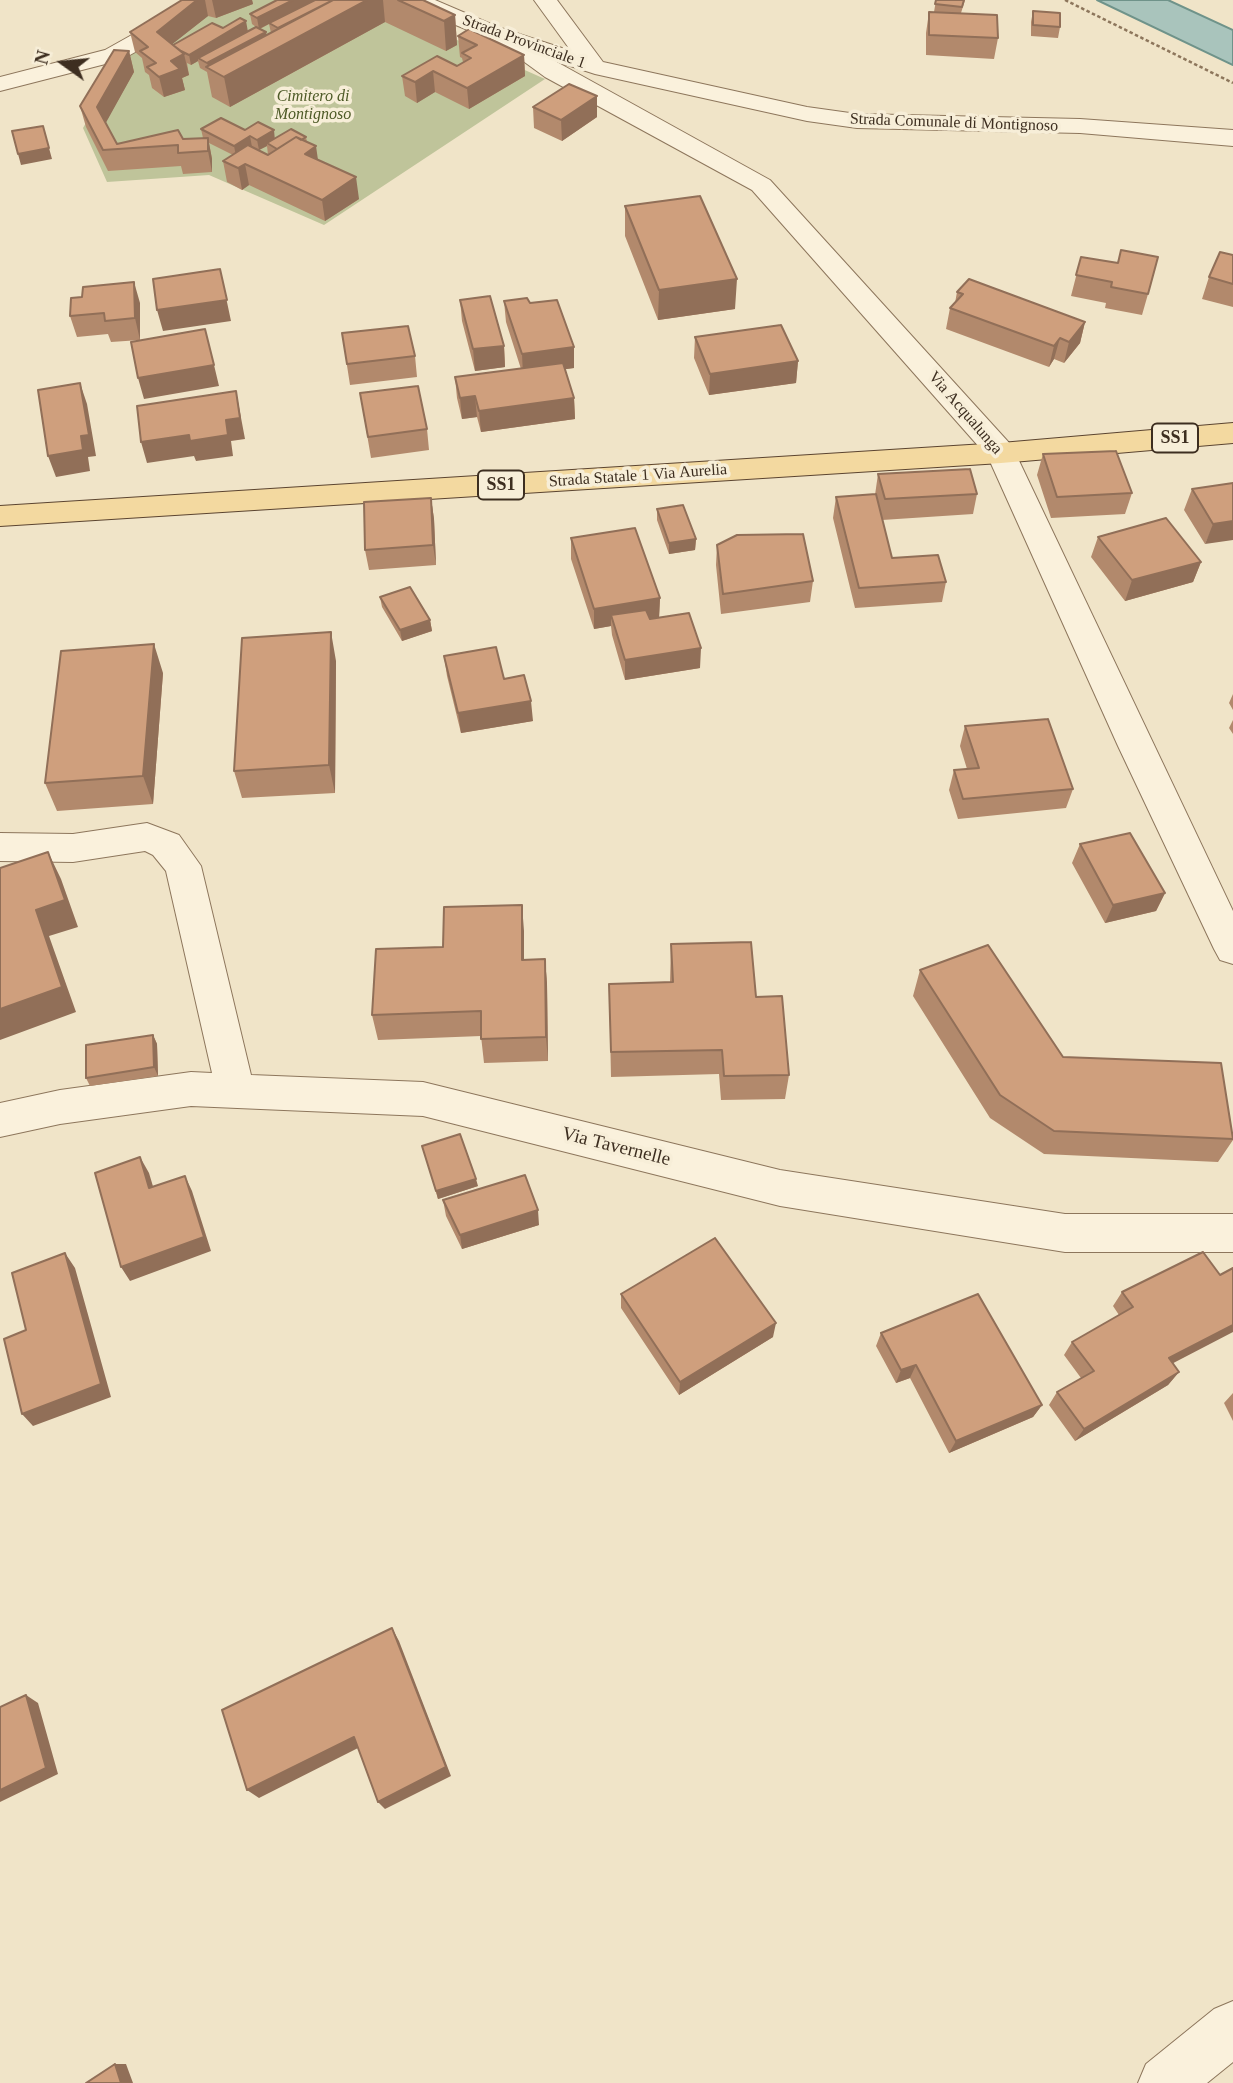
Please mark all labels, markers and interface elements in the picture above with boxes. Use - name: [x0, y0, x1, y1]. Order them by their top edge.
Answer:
- street label: Strada Provinciale 1: [460, 11, 588, 73]
- north arrow: [28, 28, 98, 98]
- text: N: [30, 48, 54, 67]
- park label: Cimitero di Montignoso: [275, 87, 351, 125]
- street label: Strada Comunale di Montignoso: [850, 110, 1058, 136]
- street label: Via Acqualunga: [924, 368, 1006, 458]
- road number: SS1: [1152, 424, 1198, 452]
- street label: Strada Statale 1 Via Aurelia: [548, 460, 728, 492]
- road number: SS1: [478, 471, 524, 500]
- street label: Via Tavernelle: [559, 1123, 673, 1171]

